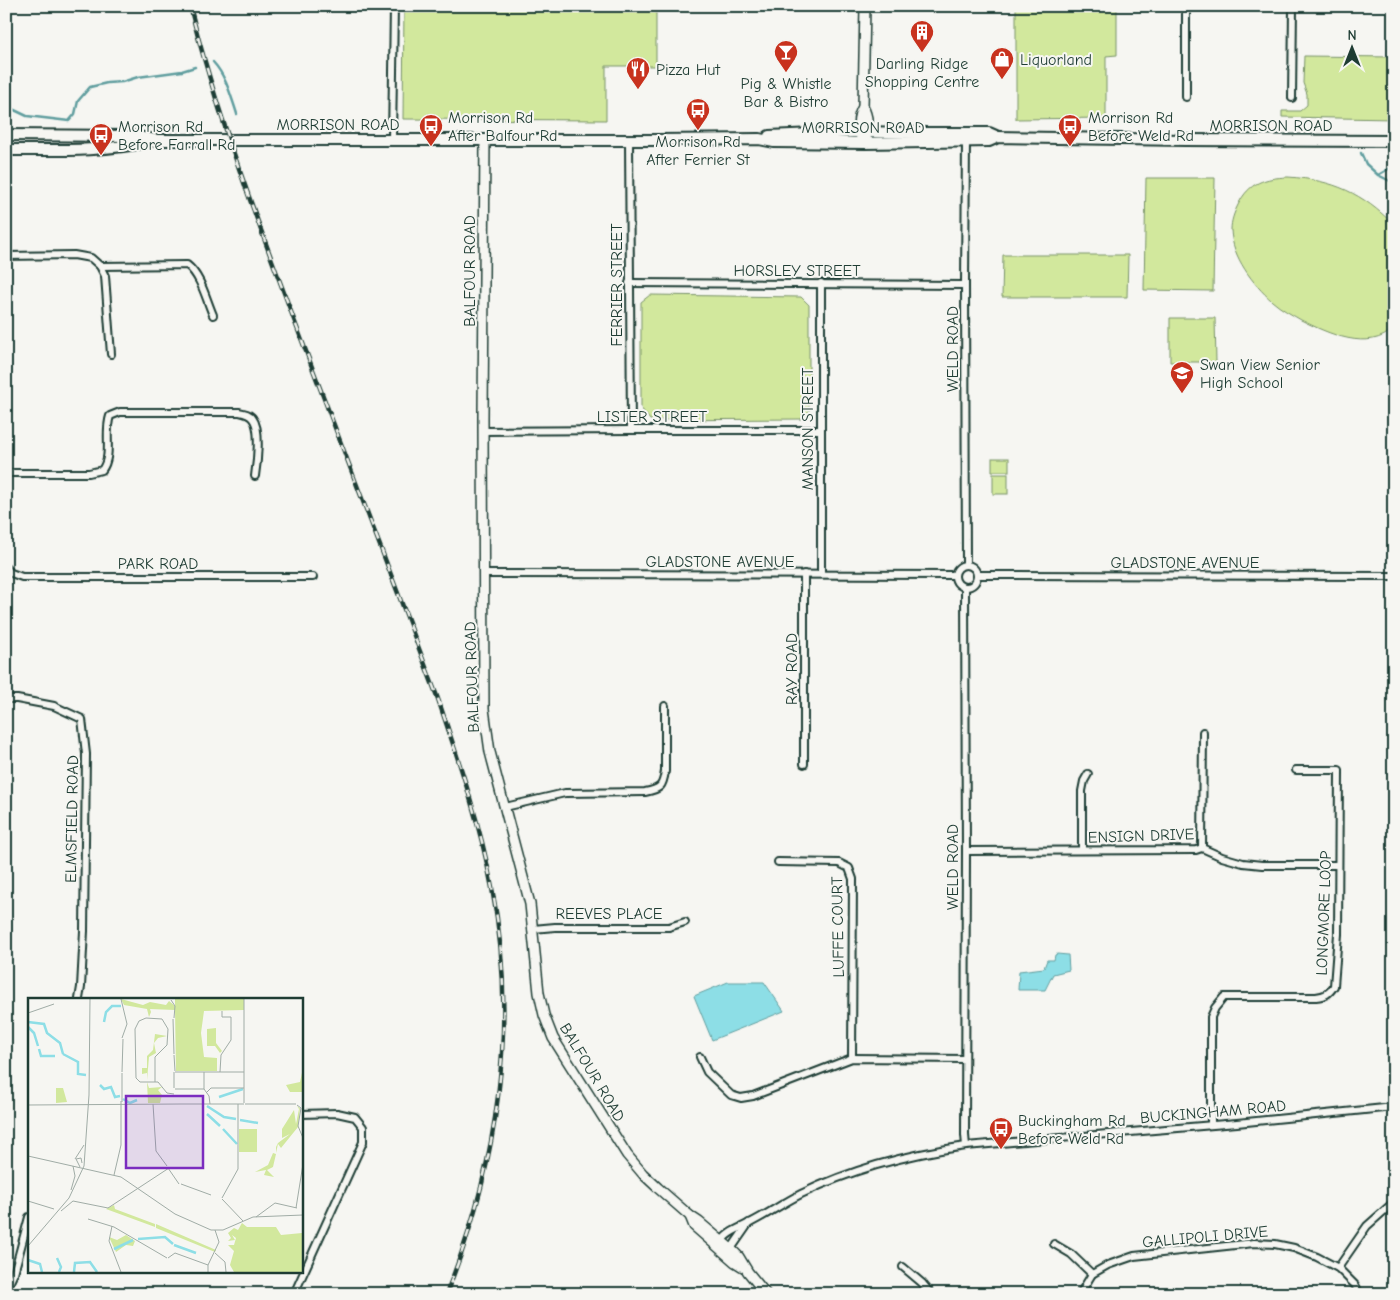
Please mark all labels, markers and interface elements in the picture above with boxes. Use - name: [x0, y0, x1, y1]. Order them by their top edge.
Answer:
- building icon: Darling Ridge Shopping Centre: [909, 19, 935, 53]
- north arrow: [1328, 22, 1378, 72]
- text: N: [1347, 27, 1357, 44]
- bar icon: Pig & Whistle Bar & Bistro: [773, 39, 799, 73]
- shop icon: Liquorland: [989, 46, 1015, 80]
- place label: Liquorland: [1020, 51, 1092, 69]
- place label: Darling Ridge Shopping Centre: [865, 55, 979, 91]
- restaurant icon: Pizza Hut: [625, 56, 651, 90]
- place label: Pizza Hut: [656, 61, 720, 79]
- place label: Pig & Whistle Bar & Bistro: [741, 75, 831, 111]
- bus stop icon: Morrison Rd After Ferrier St: [685, 97, 711, 131]
- place label: Morrison Rd After Balfour Rd: [448, 109, 558, 145]
- place label: Morrison Rd Before Weld Rd: [1088, 109, 1194, 145]
- bus stop icon: Morrison Rd After Balfour Rd: [418, 113, 444, 147]
- bus stop icon: Morrison Rd Before Weld Rd: [1057, 113, 1083, 147]
- street label: MORRISON ROAD: [276, 116, 400, 134]
- street label: MORRISON ROAD: [1209, 117, 1333, 135]
- place label: Morrison Rd Before Farrall Rd: [118, 118, 235, 154]
- street label: MORRISON ROAD: [801, 119, 925, 137]
- bus stop icon: Morrison Rd Before Farrall Rd: [88, 122, 114, 156]
- place label: Morrison Rd After Ferrier St: [646, 133, 750, 169]
- street label: BALFOUR ROAD: [461, 215, 479, 327]
- street label: FERRIER STREET: [608, 223, 626, 347]
- street label: HORSLEY STREET: [733, 262, 861, 280]
- street label: WELD ROAD: [944, 306, 962, 392]
- place label: Swan View Senior High School: [1200, 356, 1320, 392]
- school or university icon: Swan View Senior High School: [1169, 360, 1195, 394]
- street label: MANSON STREET: [799, 367, 817, 490]
- street label: LISTER STREET: [597, 408, 708, 426]
- street label: GLADSTONE AVENUE: [646, 553, 795, 571]
- street label: GLADSTONE AVENUE: [1111, 554, 1260, 572]
- street label: PARK ROAD: [118, 555, 198, 573]
- street label: BALFOUR ROAD: [461, 621, 483, 733]
- street label: RAY ROAD: [783, 633, 801, 705]
- street label: ELMSFIELD ROAD: [62, 755, 82, 883]
- street label: WELD ROAD: [944, 824, 962, 910]
- street label: ENSIGN DRIVE: [1088, 825, 1195, 847]
- street label: LONGMORE LOOP: [1313, 850, 1335, 976]
- street label: LUFFE COURT: [828, 876, 848, 978]
- street label: REEVES PLACE: [556, 905, 663, 923]
- inset map: [28, 998, 302, 1272]
- street label: BALFOUR ROAD: [556, 1020, 629, 1125]
- street label: BUCKINGHAM ROAD: [1139, 1097, 1287, 1127]
- place label: Buckingham Rd Before Weld Rd: [1018, 1112, 1126, 1148]
- bus stop icon: Buckingham Rd Before Weld Rd: [988, 1116, 1014, 1150]
- street label: GALLIPOLI DRIVE: [1142, 1223, 1269, 1251]

